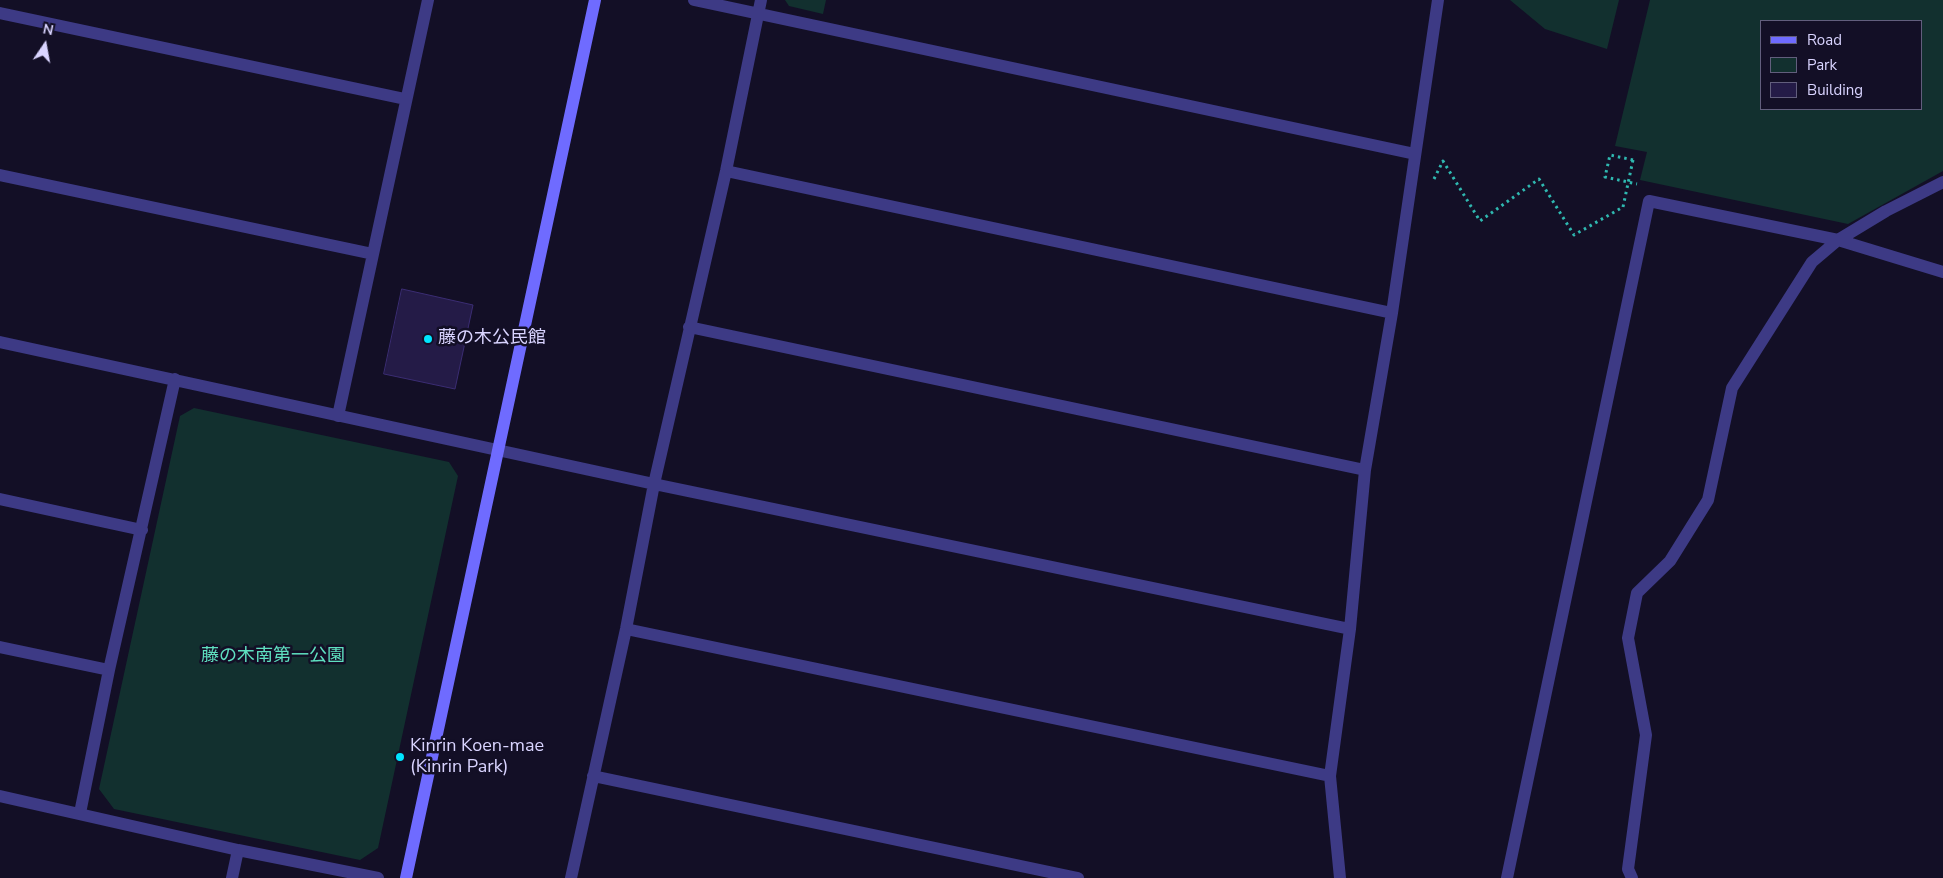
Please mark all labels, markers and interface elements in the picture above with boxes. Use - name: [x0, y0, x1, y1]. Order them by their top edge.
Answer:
- text: N: [41, 19, 55, 40]
- north arrow: [20, 20, 70, 70]
- legend: [1760, 20, 1923, 110]
- text: Road: [1807, 30, 1842, 50]
- text: Park: [1807, 55, 1837, 75]
- text: Building: [1807, 80, 1863, 100]
- place label: 藤の木公民館: [438, 328, 546, 350]
- marker: 藤の木公民館: [422, 333, 434, 345]
- park label: 藤の木南第一公園: [201, 646, 345, 668]
- place label: Kinrin Koen-mae (Kinrin Park): [410, 736, 544, 779]
- marker: Kinrin Koen-mae (Kinrin Park): [394, 751, 406, 763]

